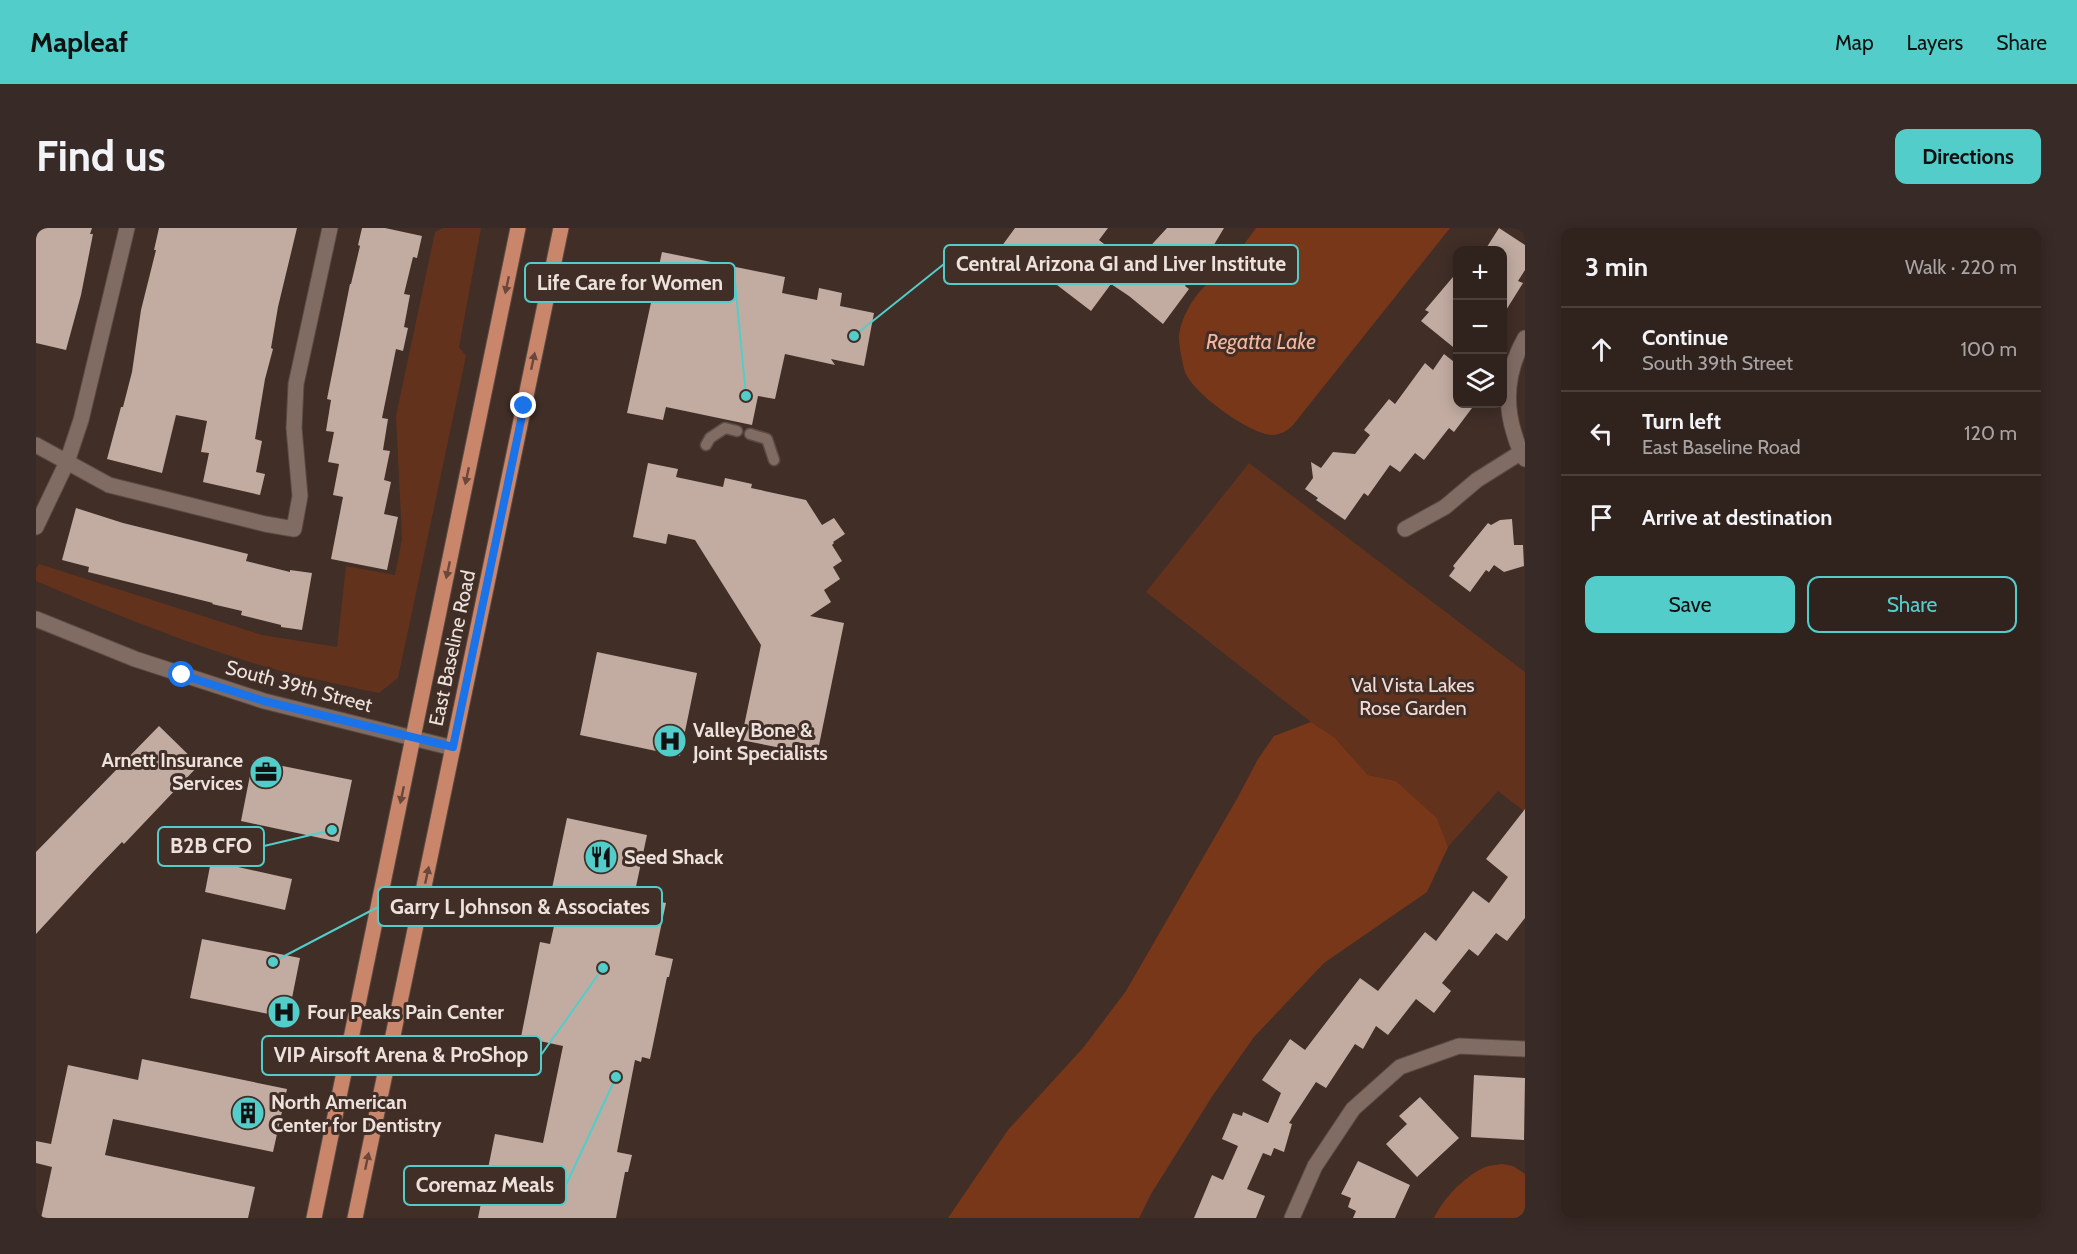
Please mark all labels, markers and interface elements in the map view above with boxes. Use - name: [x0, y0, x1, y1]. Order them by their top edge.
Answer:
- text: Mapleaf: [30, 25, 128, 59]
- text: Map: [1835, 30, 1874, 55]
- text: Layers: [1907, 30, 1963, 55]
- text: Share: [1996, 30, 2047, 55]
- button: Directions: [1895, 129, 2041, 184]
- text: Find us: [36, 130, 165, 182]
- callout: Central Arizona GI and Liver Institute: [944, 245, 1298, 284]
- map controls: [1453, 246, 1507, 408]
- button: +: [1453, 246, 1507, 300]
- text: Central Arizona GI and Liver Institute: [956, 251, 1286, 276]
- text: 3 min: [1585, 251, 1648, 283]
- text: Walk · 220 m: [1905, 255, 2017, 279]
- callout: Life Care for Women: [525, 263, 735, 302]
- text: Life Care for Women: [537, 270, 723, 295]
- one-way arrow: [501, 276, 511, 295]
- button: −: [1453, 300, 1507, 354]
- text: Continue: [1642, 324, 1728, 351]
- water label: Regatta Lake: [1206, 329, 1316, 354]
- icon: ahead: [1585, 333, 1618, 366]
- text: 100 m: [1961, 337, 2017, 361]
- text: South 39th Street: [1642, 351, 1793, 375]
- one-way arrow: [529, 352, 538, 371]
- button: layers: [1453, 354, 1507, 408]
- route end: [510, 392, 536, 418]
- text: Turn left: [1642, 408, 1721, 435]
- icon: left: [1585, 417, 1618, 450]
- text: 120 m: [1964, 421, 2017, 445]
- text: East Baseline Road: [1642, 435, 1801, 459]
- one-way arrow: [462, 467, 471, 486]
- icon: arrive: [1585, 501, 1618, 534]
- text: Arrive at destination: [1642, 504, 1832, 531]
- one-way arrow: [443, 560, 452, 579]
- street label: East Baseline Road: [424, 568, 480, 728]
- button: Save: [1585, 576, 1795, 633]
- button: Share: [1807, 576, 2017, 633]
- street label: South 39th Street: [223, 655, 375, 717]
- route start: [168, 661, 194, 687]
- park label: Val Vista Lakes Rose Garden: [1351, 673, 1475, 720]
- place label: Valley Bone & Joint Specialists: [692, 718, 828, 765]
- hospital icon: Valley Bone & Joint Specialists: [652, 723, 688, 759]
- place label: Arnett Insurance Services: [102, 748, 243, 795]
- office icon: Arnett Insurance Services: [248, 754, 284, 790]
- one-way arrow: [397, 786, 406, 805]
- callout: B2B CFO: [158, 827, 264, 866]
- text: B2B CFO: [170, 833, 252, 858]
- restaurant icon: Seed Shack: [583, 839, 619, 875]
- place label: Seed Shack: [624, 845, 724, 869]
- one-way arrow: [422, 865, 432, 884]
- callout: Garry L Johnson & Associates: [378, 887, 662, 926]
- text: Garry L Johnson & Associates: [390, 894, 650, 919]
- hospital icon: Four Peaks Pain Center: [266, 994, 302, 1030]
- place label: Four Peaks Pain Center: [307, 1000, 504, 1024]
- callout: VIP Airsoft Arena & ProShop: [262, 1036, 541, 1075]
- text: VIP Airsoft Arena & ProShop: [274, 1042, 528, 1067]
- place label: North American Center for Dentistry: [271, 1090, 442, 1137]
- building icon: North American Center for Dentistry: [230, 1095, 266, 1131]
- one-way arrow: [363, 1151, 372, 1170]
- callout: Coremaz Meals: [404, 1166, 566, 1205]
- text: Coremaz Meals: [416, 1172, 554, 1197]

